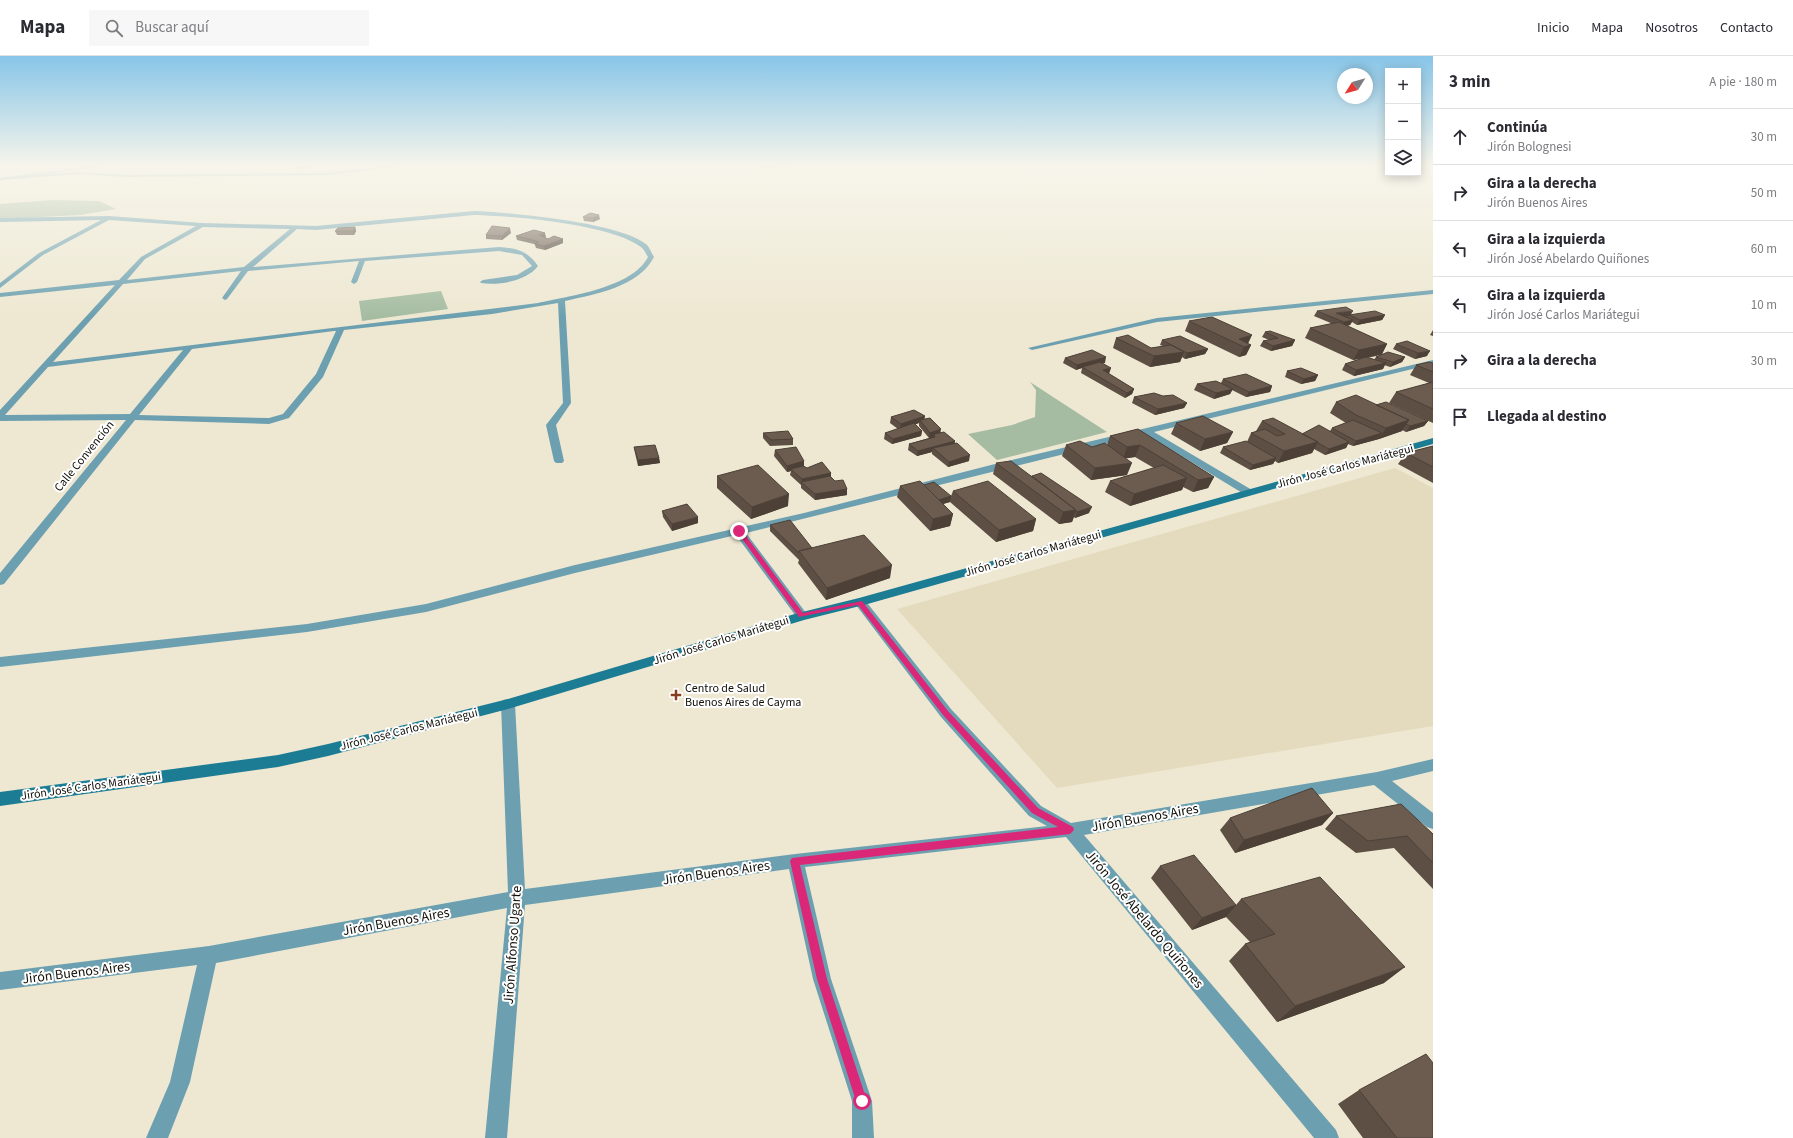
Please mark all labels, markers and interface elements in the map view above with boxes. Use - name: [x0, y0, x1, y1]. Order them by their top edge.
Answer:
- search box: [89, 10, 369, 46]
- text: Mapa: [20, 14, 65, 41]
- icon: search: [103, 17, 125, 39]
- text: Buscar aquí: [135, 17, 209, 38]
- text: Inicio: [1537, 18, 1569, 38]
- text: Mapa: [1591, 18, 1623, 38]
- text: Nosotros: [1645, 18, 1698, 38]
- text: Contacto: [1720, 18, 1773, 38]
- north arrow: [1337, 68, 1373, 104]
- map controls: [1385, 68, 1421, 176]
- button: +: [1385, 68, 1421, 104]
- text: 3 min: [1449, 70, 1490, 94]
- text: A pie · 180 m: [1709, 73, 1777, 91]
- button: −: [1385, 104, 1421, 140]
- text: Continúa: [1487, 117, 1548, 138]
- icon: ahead: [1449, 126, 1471, 148]
- text: 30 m: [1751, 128, 1777, 146]
- text: Jirón Bolognesi: [1487, 138, 1571, 156]
- button: layers: [1385, 140, 1421, 176]
- text: Gira a la derecha: [1487, 173, 1597, 194]
- icon: right: [1449, 182, 1471, 204]
- text: 50 m: [1751, 184, 1777, 202]
- text: Jirón Buenos Aires: [1487, 194, 1587, 212]
- text: Gira a la izquierda: [1487, 229, 1606, 250]
- icon: left: [1449, 238, 1471, 260]
- text: 60 m: [1751, 240, 1777, 258]
- text: Jirón José Abelardo Quiñones: [1487, 250, 1649, 268]
- text: Gira a la izquierda: [1487, 285, 1606, 306]
- icon: left: [1449, 294, 1471, 316]
- text: 10 m: [1751, 296, 1777, 314]
- text: Jirón José Carlos Mariátegui: [1487, 306, 1640, 324]
- icon: right: [1449, 350, 1471, 372]
- text: Gira a la derecha: [1487, 350, 1597, 371]
- text: 30 m: [1751, 352, 1777, 370]
- icon: arrive: [1449, 406, 1471, 428]
- text: Llegada al destino: [1487, 406, 1607, 427]
- street label: Calle Convención: [50, 417, 118, 495]
- street label: Jirón José Carlos Mariátegui: [1275, 440, 1415, 493]
- route end: [730, 522, 748, 540]
- street label: Jirón José Carlos Mariátegui: [963, 526, 1103, 581]
- street label: Jirón José Carlos Mariátegui: [651, 612, 791, 669]
- place label: Centro de Salud Buenos Aires de Cayma: [685, 680, 801, 711]
- marker: Centro de Salud Buenos Aires de Cayma: [670, 689, 682, 701]
- street label: Jirón José Carlos Mariátegui: [339, 704, 480, 755]
- street label: Jirón José Carlos Mariátegui: [20, 768, 162, 805]
- street label: Jirón Buenos Aires: [1090, 799, 1200, 837]
- street label: Jirón José Abelardo Quiñones: [1080, 846, 1208, 993]
- street label: Jirón Buenos Aires: [661, 856, 771, 890]
- street label: Jirón Alfonso Ugarte: [499, 885, 527, 1005]
- street label: Jirón Buenos Aires: [341, 903, 451, 941]
- street label: Jirón Buenos Aires: [21, 956, 131, 990]
- route start: [853, 1092, 871, 1110]

